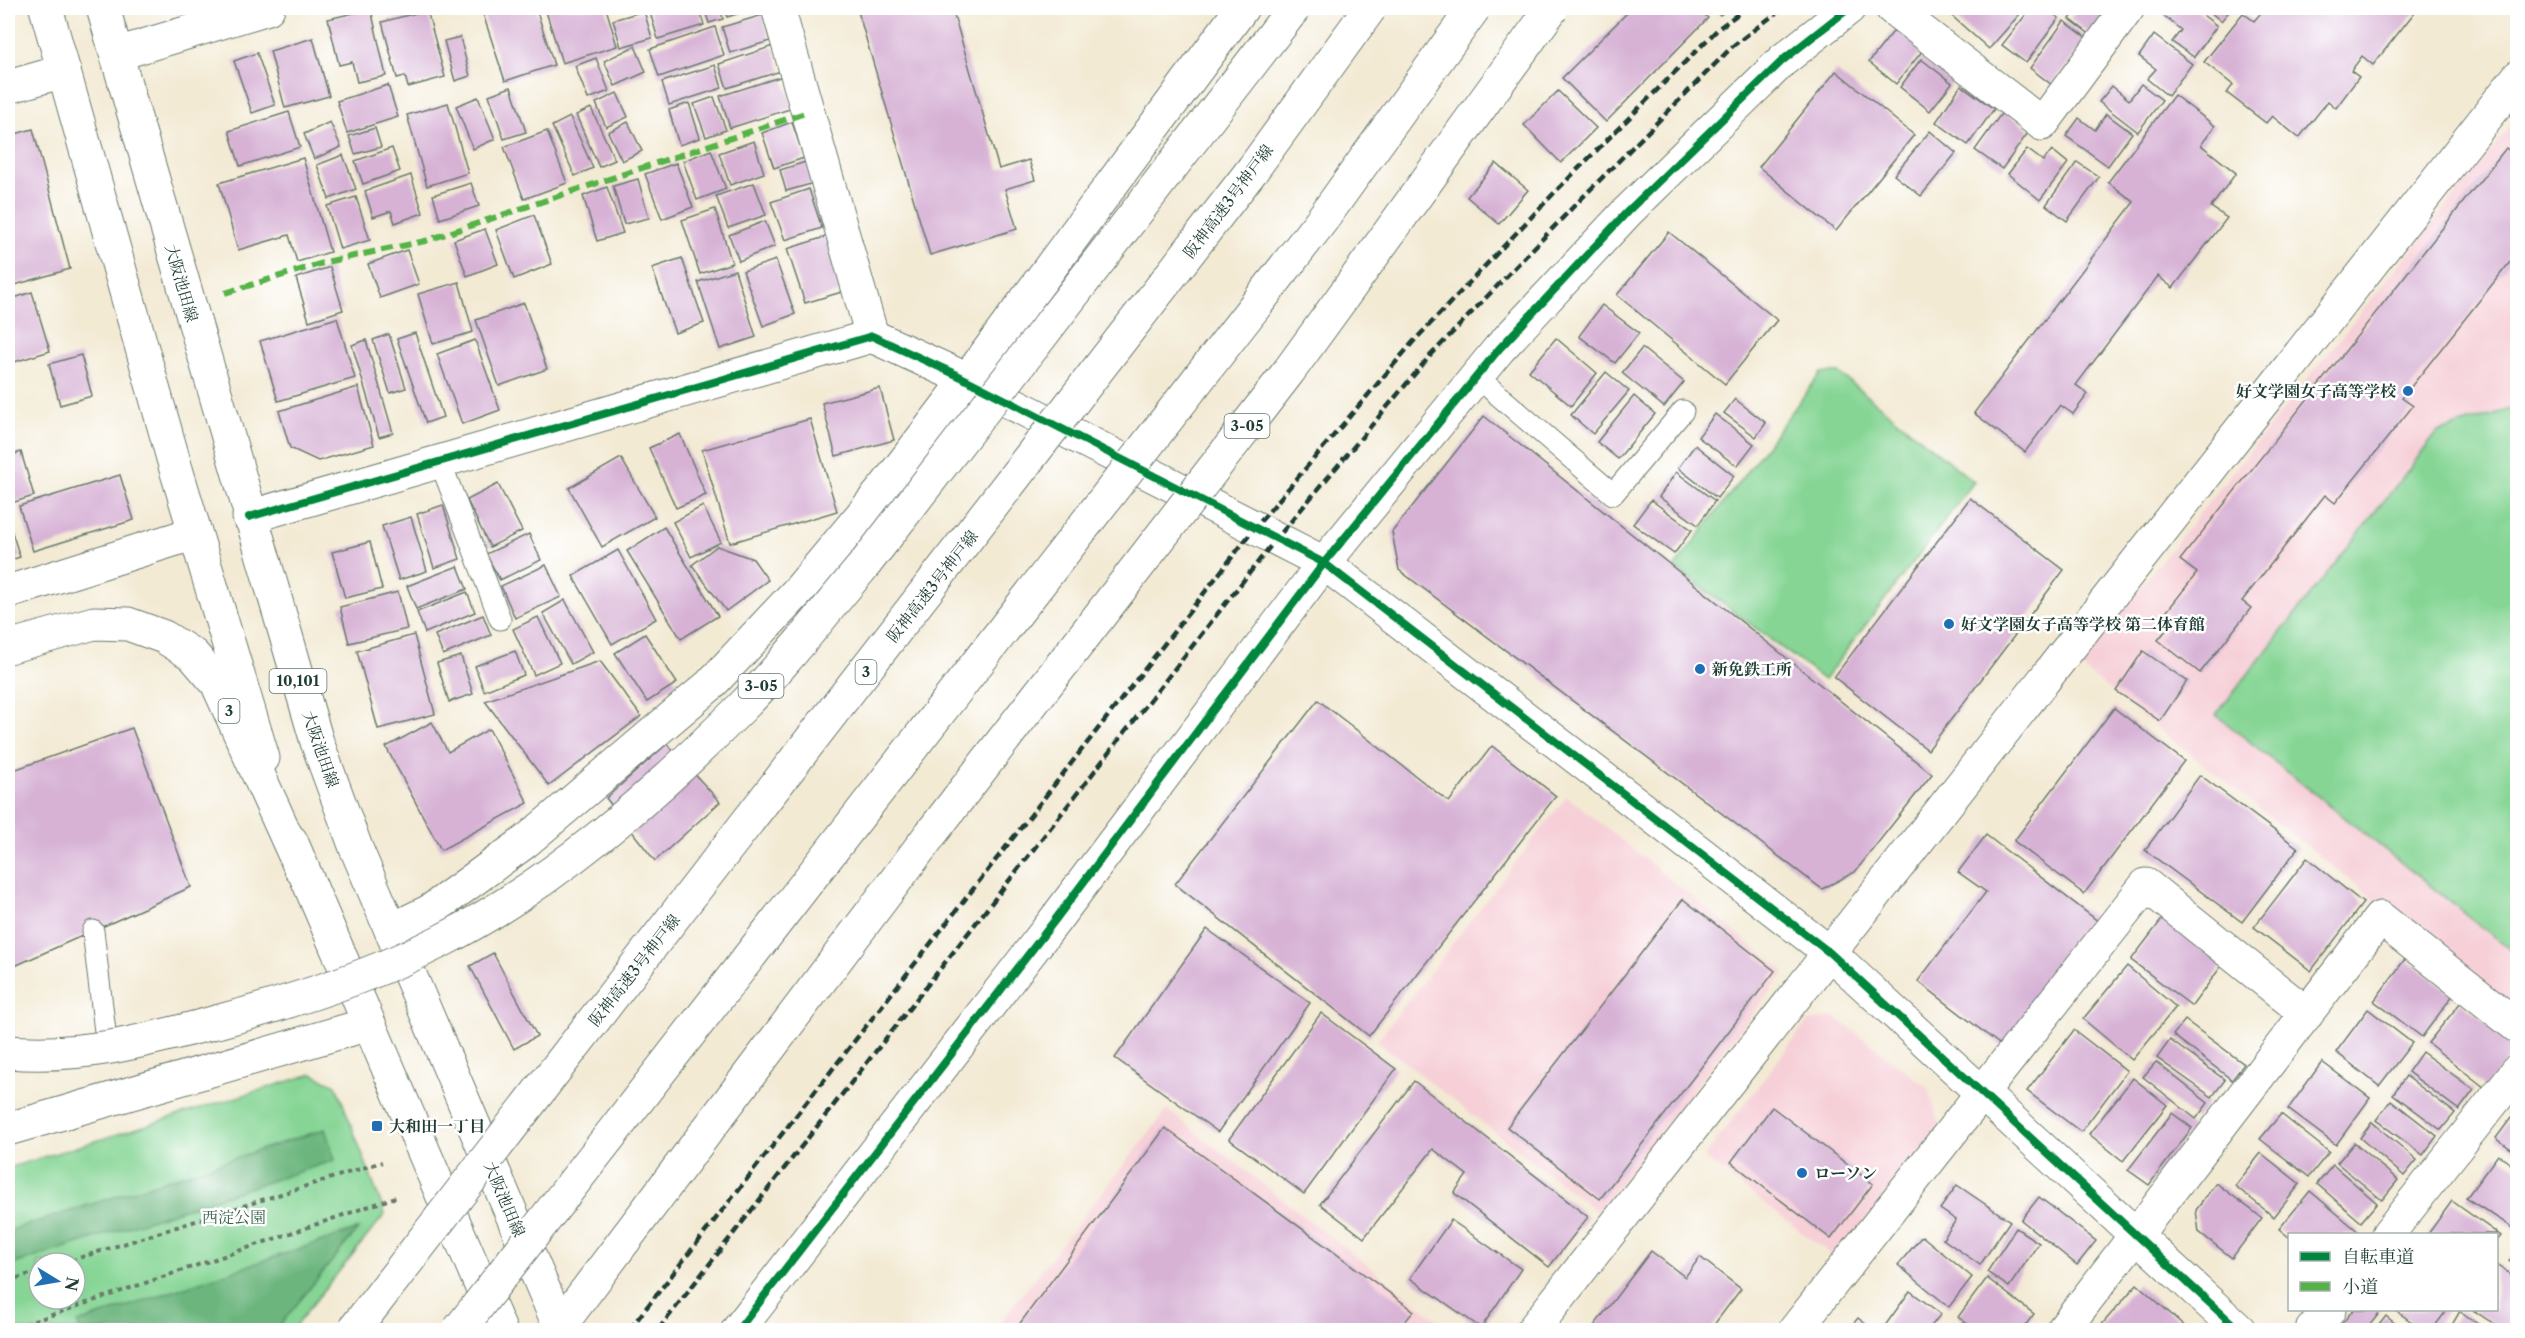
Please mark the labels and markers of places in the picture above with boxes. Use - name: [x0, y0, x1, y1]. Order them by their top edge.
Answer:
- place label: 好文学園女子高等学校: [2236, 381, 2397, 401]
- marker: 好文学園女子高等学校: [2401, 384, 2415, 398]
- place label: 好文学園女子高等学校 第二体育館: [1961, 614, 2205, 634]
- marker: 好文学園女子高等学校 第二体育館: [1942, 617, 1956, 631]
- place label: 新免鉄工所: [1711, 659, 1792, 679]
- marker: 新免鉄工所: [1693, 662, 1707, 676]
- place label: 大和田一丁目: [389, 1116, 485, 1136]
- marker: 大和田一丁目: [370, 1119, 384, 1133]
- place label: ローソン: [1814, 1163, 1877, 1183]
- marker: ローソン: [1795, 1166, 1809, 1180]

